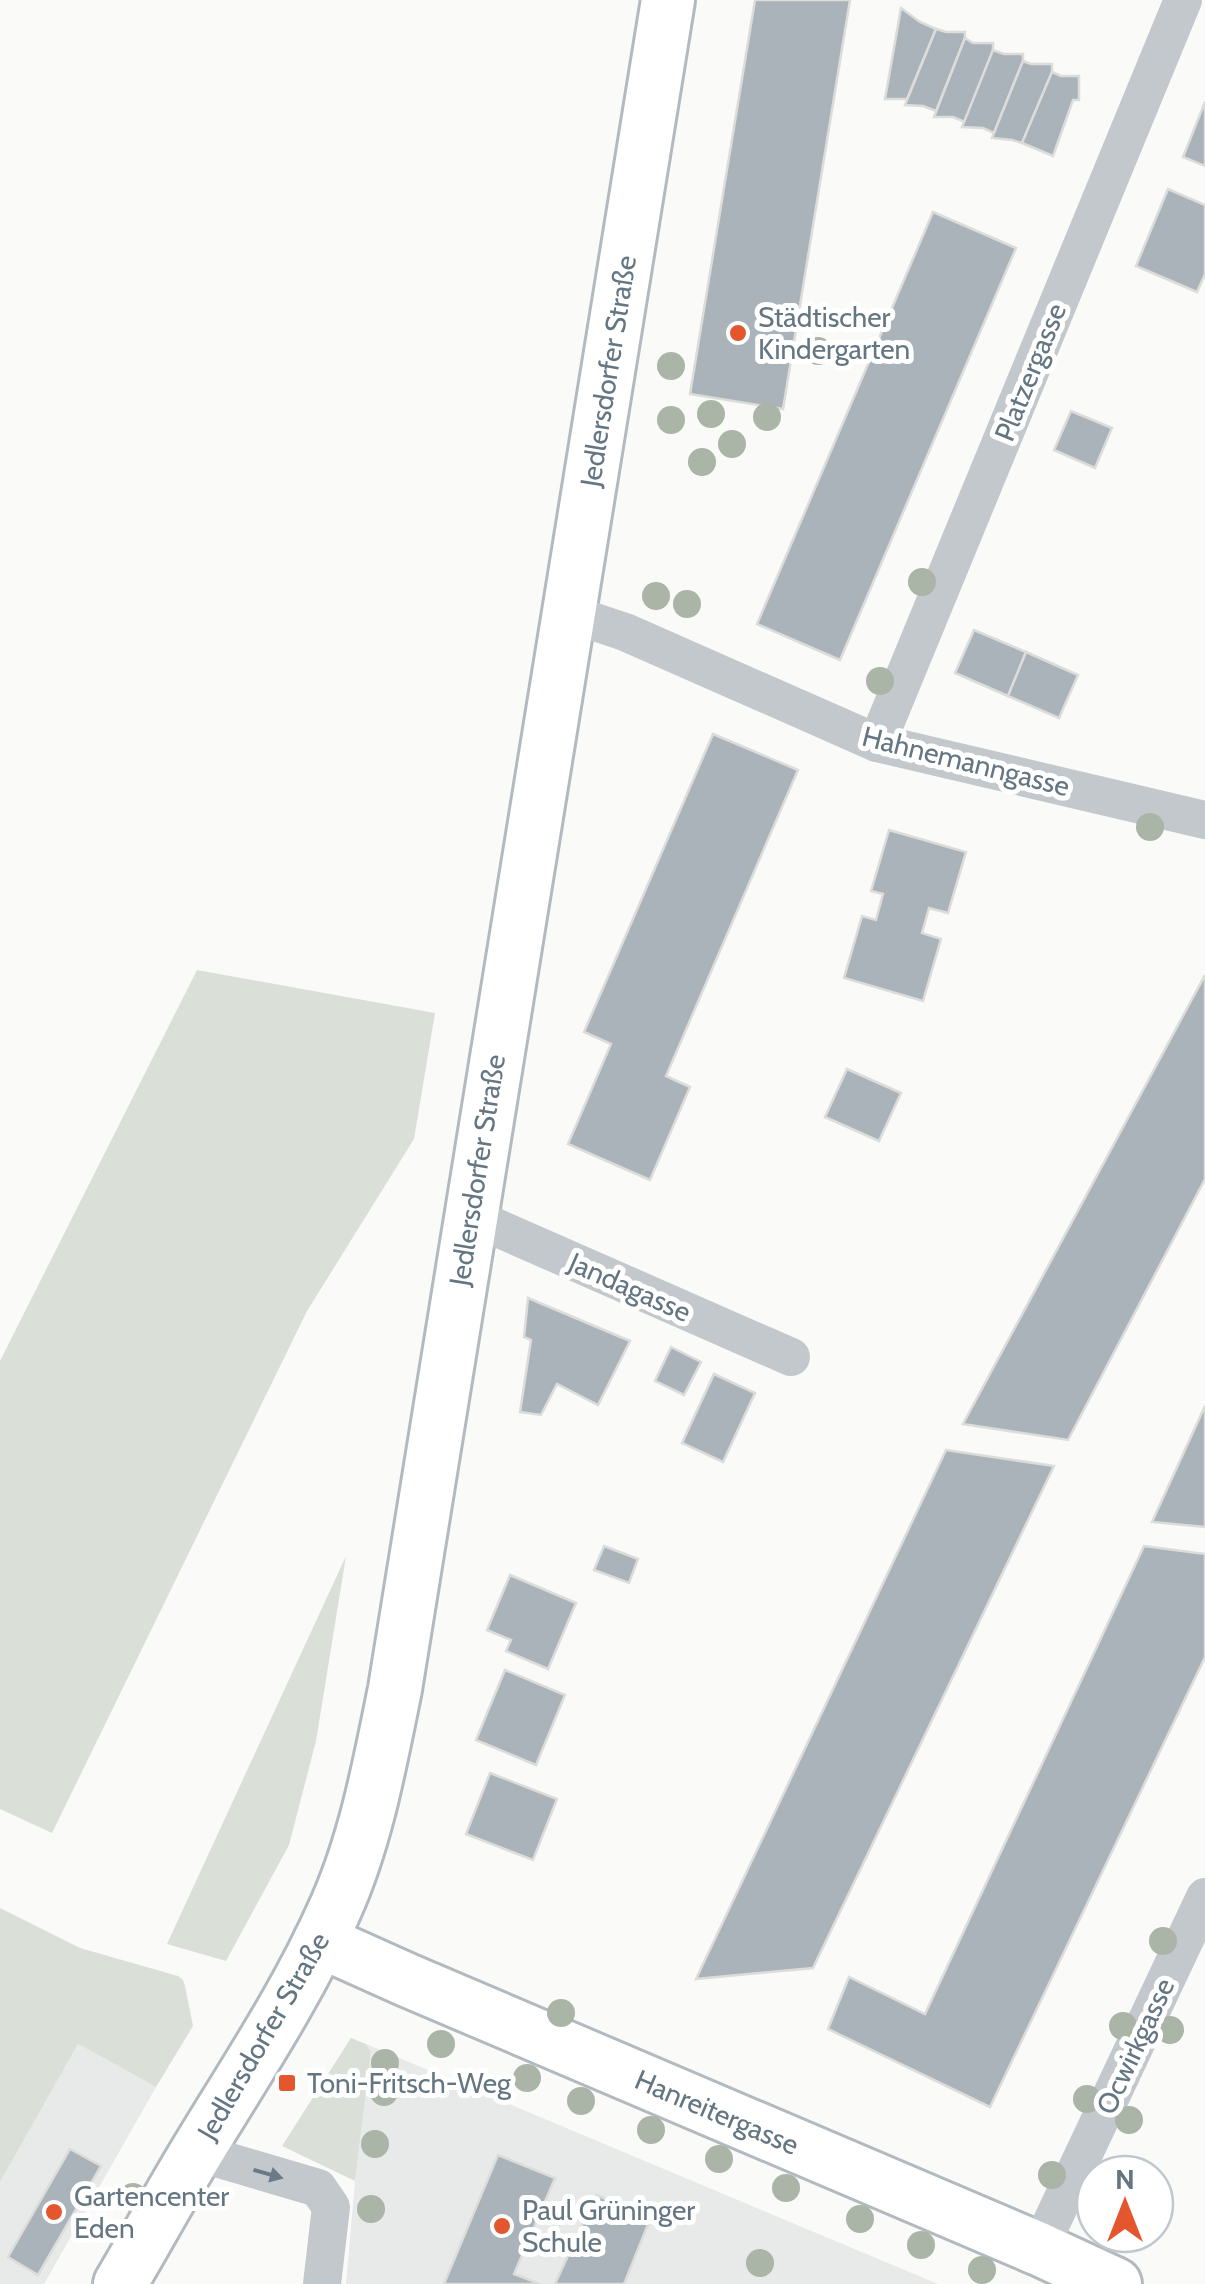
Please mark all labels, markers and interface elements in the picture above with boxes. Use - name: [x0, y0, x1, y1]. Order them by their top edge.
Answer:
- street label: Jedlersdorfer Straße: [573, 253, 643, 490]
- street label: Platzergasse: [987, 298, 1073, 446]
- place label: Städtischer Kindergarten: [758, 300, 910, 366]
- marker: Städtischer Kindergarten: [727, 322, 749, 344]
- street label: Hahnemanngasse: [859, 719, 1073, 803]
- street label: Jedlersdorfer Straße: [442, 1052, 512, 1289]
- street label: Jandagasse: [563, 1245, 696, 1329]
- street label: Jedlersdorfer Straße: [189, 1926, 336, 2147]
- street label: Ocwirkgasse: [1089, 1973, 1181, 2119]
- street label: Hanreitergasse: [630, 2062, 804, 2162]
- place label: Toni-Fritsch-Weg: [307, 2066, 512, 2100]
- marker: Toni-Fritsch-Weg: [276, 2072, 298, 2094]
- north arrow: [1075, 2154, 1175, 2254]
- text: N: [1115, 2162, 1135, 2196]
- one-way arrow: [253, 2167, 284, 2182]
- place label: Gartencenter Eden: [74, 2179, 229, 2245]
- place label: Paul Grüninger Schule: [522, 2193, 695, 2259]
- marker: Gartencenter Eden: [43, 2201, 65, 2223]
- marker: Paul Grüninger Schule: [491, 2215, 513, 2237]

